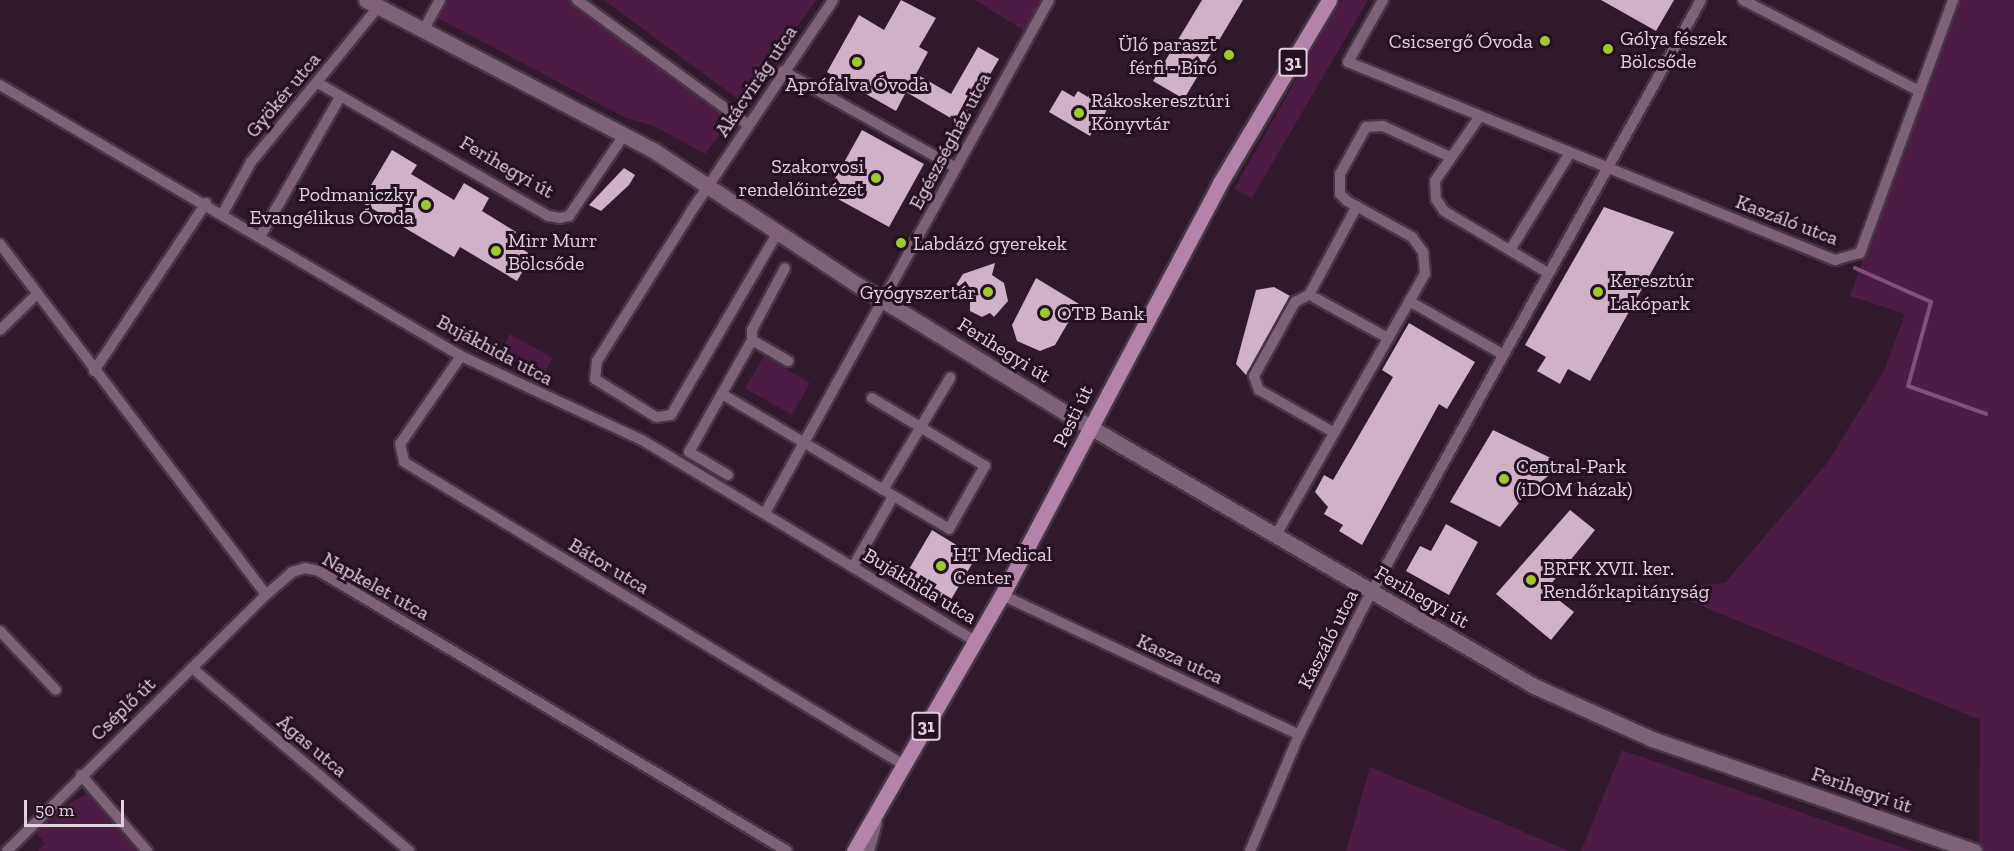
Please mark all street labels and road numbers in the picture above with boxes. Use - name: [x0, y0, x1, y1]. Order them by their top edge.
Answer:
- street label: Akácvirág utca: [710, 21, 802, 141]
- street label: Gyökér utca: [240, 47, 326, 143]
- road number: 31: [1278, 47, 1308, 77]
- street label: Egészségház utca: [904, 68, 996, 214]
- street label: Ferihegyi út: [456, 130, 558, 204]
- street label: Kaszáló utca: [1732, 189, 1842, 251]
- street label: Bujákhida utca: [433, 309, 557, 391]
- street label: Ferihegyi út: [953, 312, 1055, 388]
- street label: Pesti út: [1048, 381, 1098, 451]
- street label: Bátor utca: [564, 533, 654, 599]
- street label: Bujákhida utca: [859, 543, 981, 629]
- street label: Napkelet utca: [318, 547, 434, 625]
- street label: Ferihegyi út: [1371, 560, 1473, 634]
- street label: Kaszáló utca: [1293, 586, 1363, 692]
- street label: Kasza utca: [1133, 629, 1227, 689]
- street label: Cséplő út: [86, 672, 160, 746]
- street label: Ágas utca: [272, 710, 352, 782]
- road number: 31: [911, 711, 941, 741]
- street label: Ferihegyi út: [1809, 762, 1915, 818]

